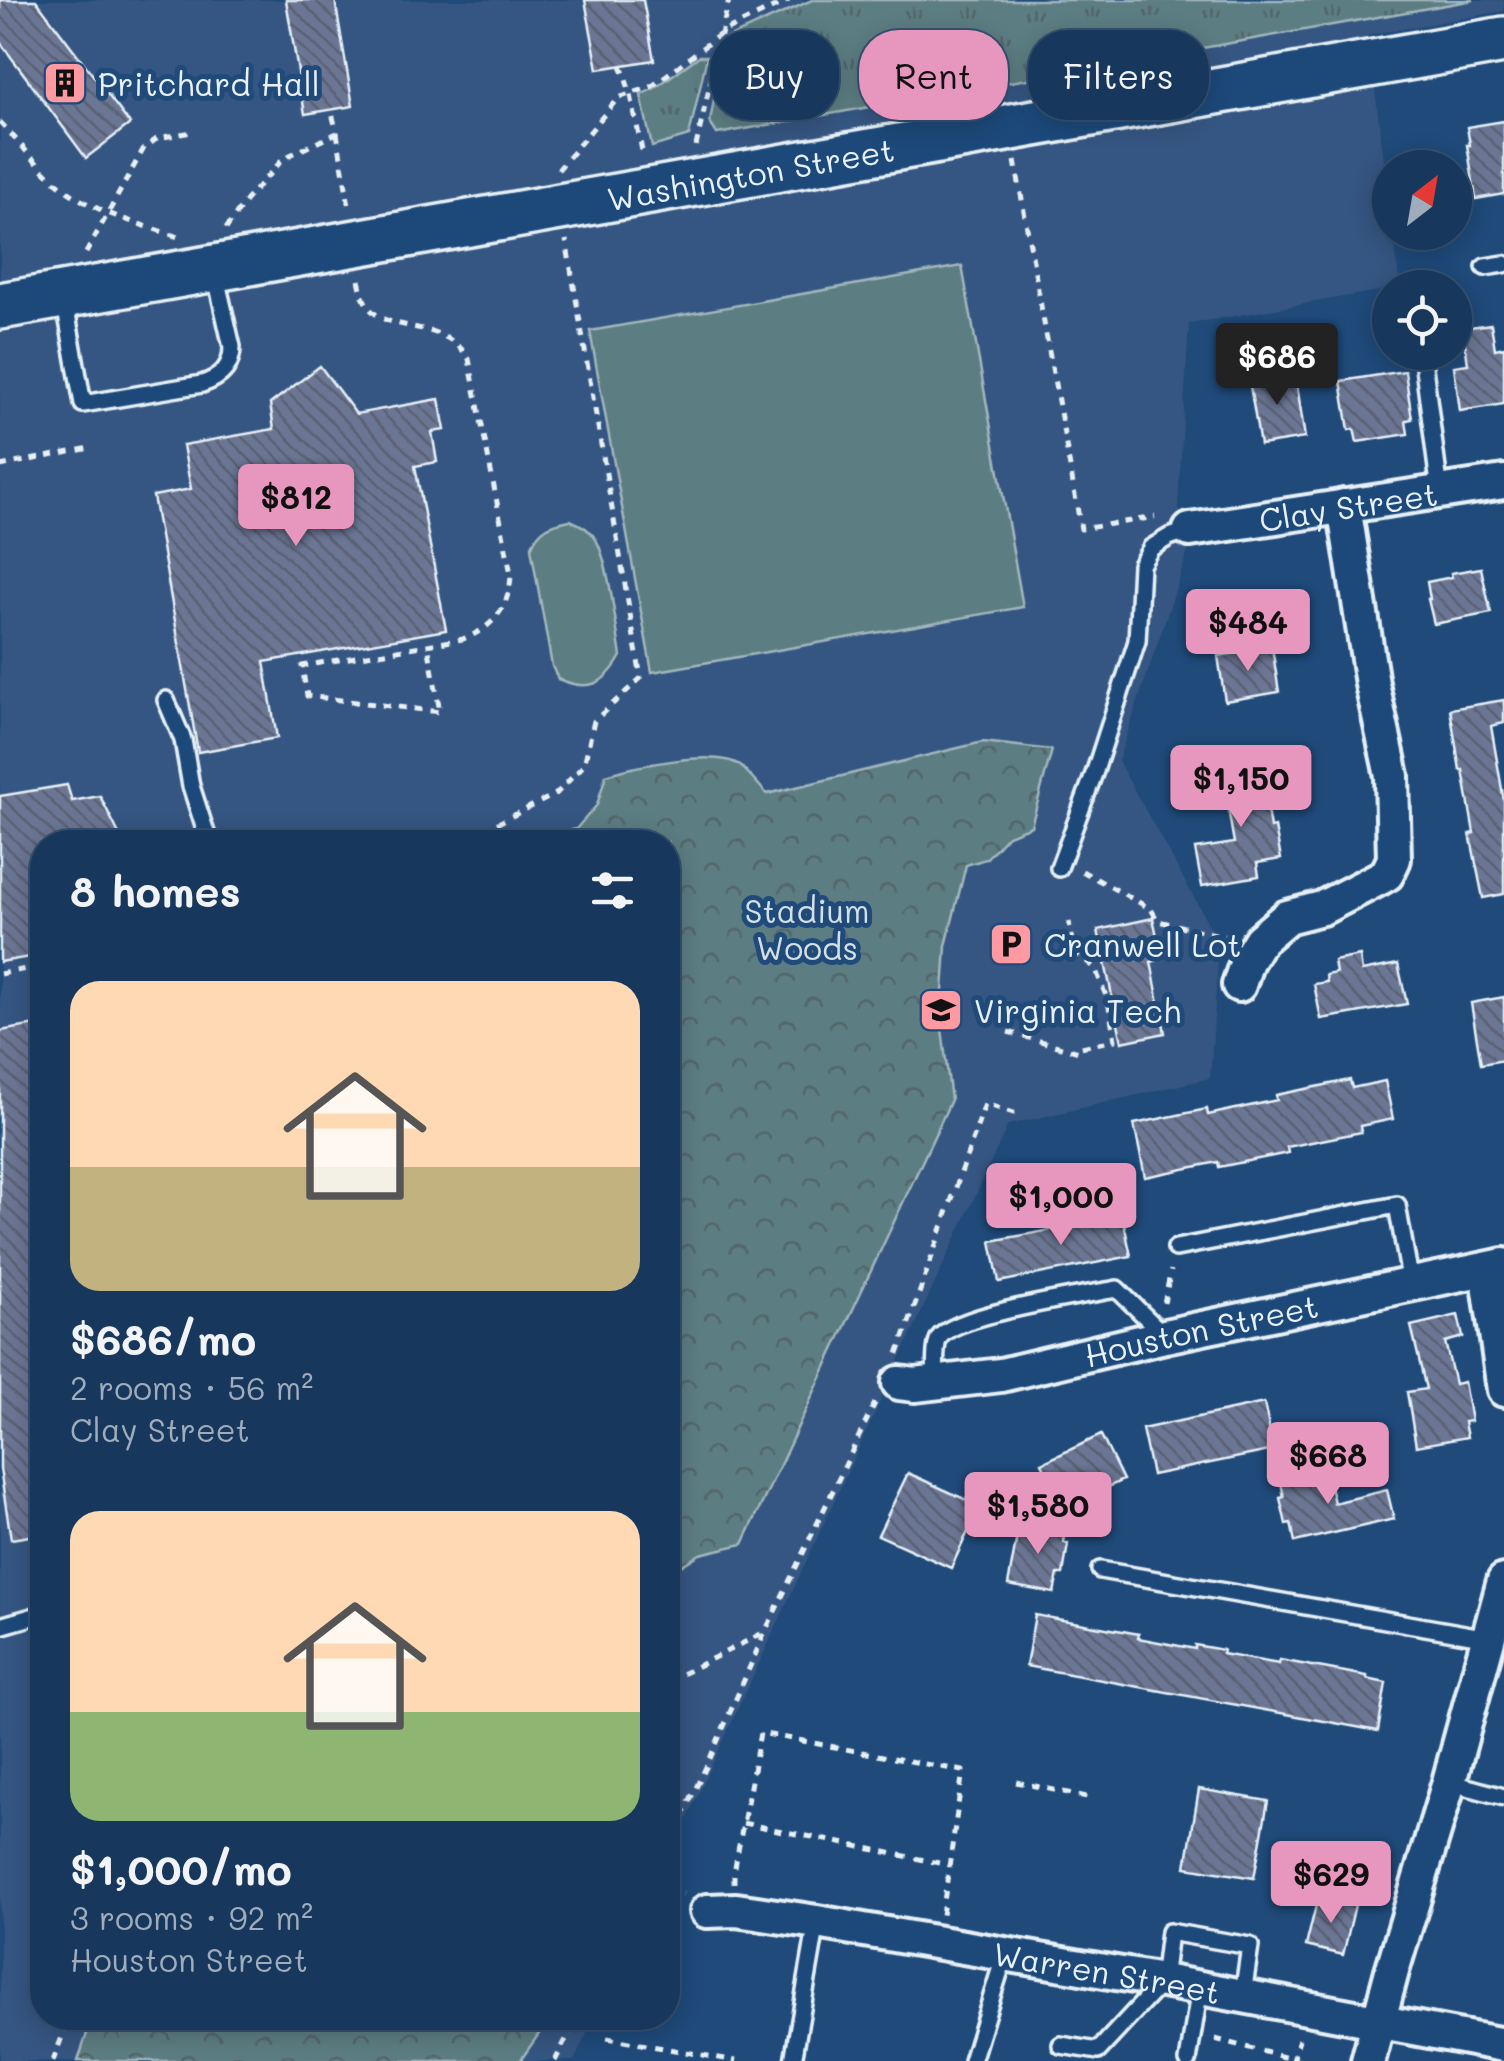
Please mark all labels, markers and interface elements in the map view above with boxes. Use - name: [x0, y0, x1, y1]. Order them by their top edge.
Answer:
- chip: Buy: [710, 30, 839, 120]
- chip: Rent: [859, 30, 1008, 120]
- chip: Filters: [1028, 30, 1209, 120]
- building icon: Pritchard Hall: [42, 60, 88, 106]
- place label: Pritchard Hall: [98, 62, 320, 104]
- street label: Washington Street: [604, 127, 897, 219]
- north arrow: [1372, 150, 1472, 250]
- map controls: [1372, 150, 1472, 370]
- button: locate: [1372, 270, 1472, 370]
- pin: $686: [1218, 323, 1336, 408]
- text: $686: [1238, 334, 1316, 376]
- pin: $812: [237, 464, 355, 549]
- street label: Clay Street: [1256, 471, 1440, 540]
- text: $812: [260, 475, 332, 517]
- pin: $484: [1189, 589, 1307, 674]
- text: $484: [1208, 600, 1288, 642]
- pin: $1,150: [1160, 745, 1322, 830]
- text: $1,150: [1192, 756, 1290, 798]
- text: 8 homes: [70, 863, 241, 918]
- icon: filters: [585, 863, 640, 918]
- park label: Stadium Woods: [744, 889, 870, 968]
- parking icon: Cranwell Lot: [988, 921, 1034, 967]
- place label: Cranwell Lot: [1044, 923, 1241, 965]
- school or university icon: Virginia Tech: [918, 987, 964, 1033]
- place label: Virginia Tech: [974, 989, 1181, 1031]
- icon: home: [265, 1046, 445, 1226]
- pin: $1,000: [980, 1163, 1142, 1248]
- text: $1,000: [1008, 1174, 1114, 1216]
- street label: Houston Street: [1080, 1284, 1322, 1375]
- text: $686/mo: [70, 1311, 256, 1366]
- text: 2 rooms · 56 m²: [70, 1366, 313, 1408]
- text: Clay Street: [70, 1408, 250, 1450]
- pin: $668: [1269, 1422, 1387, 1507]
- text: $668: [1289, 1433, 1367, 1475]
- pin: $1,580: [957, 1472, 1119, 1557]
- text: $1,580: [987, 1483, 1089, 1525]
- icon: home: [265, 1576, 445, 1756]
- text: $1,000/mo: [70, 1841, 292, 1896]
- pin: $629: [1272, 1841, 1390, 1926]
- text: $629: [1293, 1852, 1369, 1894]
- text: 3 rooms · 92 m²: [70, 1896, 313, 1938]
- street label: Warren Street: [990, 1931, 1224, 2012]
- text: Houston Street: [70, 1938, 308, 1980]

